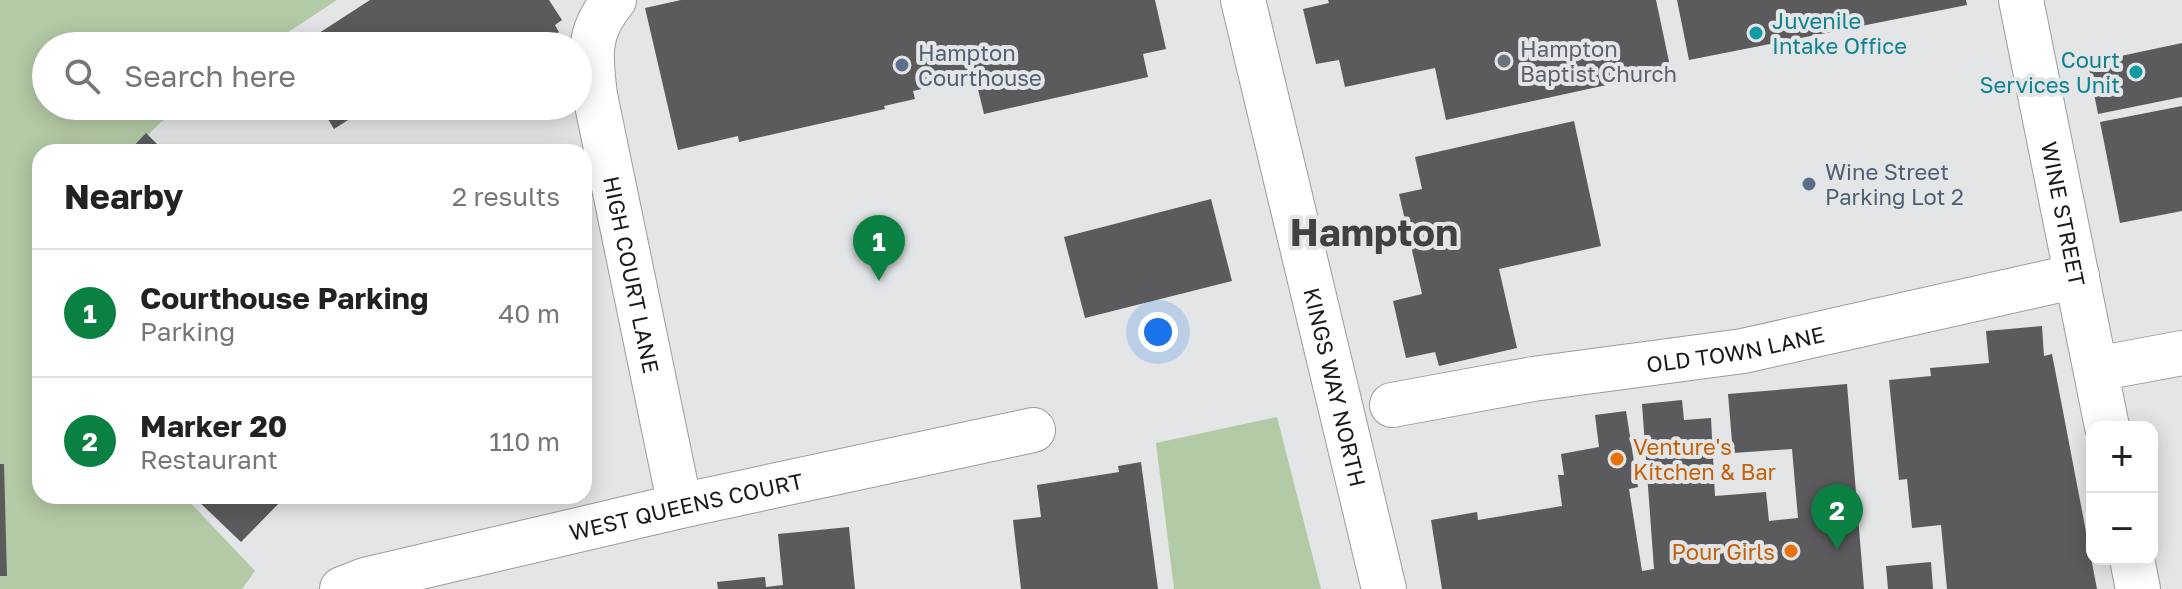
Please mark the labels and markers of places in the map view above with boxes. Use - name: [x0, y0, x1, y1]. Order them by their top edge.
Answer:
- place label: Juvenile Intake Office: [1772, 7, 1907, 59]
- marker: Juvenile Intake Office: [1747, 24, 1765, 42]
- place label: Hampton Baptist Church: [1520, 35, 1677, 87]
- place label: Hampton Courthouse: [918, 39, 1042, 91]
- place label: Court Services Unit: [1980, 46, 2120, 98]
- marker: Hampton Baptist Church: [1495, 52, 1513, 70]
- marker: Hampton Courthouse: [893, 56, 911, 74]
- marker: Court Services Unit: [2127, 63, 2145, 81]
- place label: Wine Street Parking Lot 2: [1825, 158, 1964, 210]
- marker: Wine Street Parking Lot 2: [1800, 175, 1818, 193]
- pin: 1: [853, 215, 905, 281]
- place label: Venture's Kitchen & Bar: [1633, 433, 1777, 485]
- marker: Venture's Kitchen & Bar: [1608, 450, 1626, 468]
- pin: 2: [1811, 484, 1863, 550]
- place label: Pour Girls: [1672, 538, 1775, 565]
- marker: Pour Girls: [1782, 542, 1800, 560]

